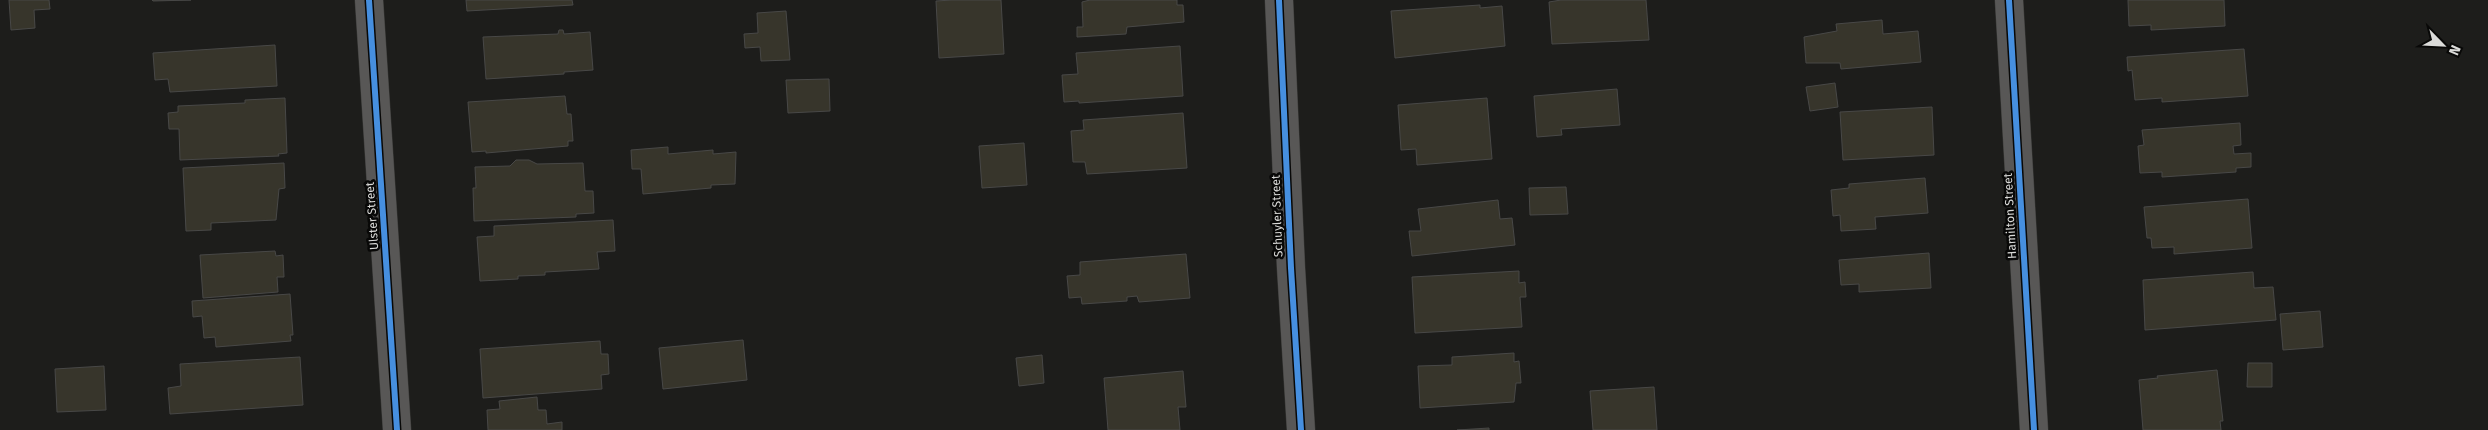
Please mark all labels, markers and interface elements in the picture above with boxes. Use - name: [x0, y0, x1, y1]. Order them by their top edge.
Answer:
- north arrow: [2418, 20, 2468, 70]
- text: N: [2445, 42, 2464, 58]
- street label: Hamilton Street: [2001, 172, 2019, 259]
- street label: Schuyler Street: [1269, 174, 1285, 258]
- street label: Ulster Street: [363, 181, 381, 250]

